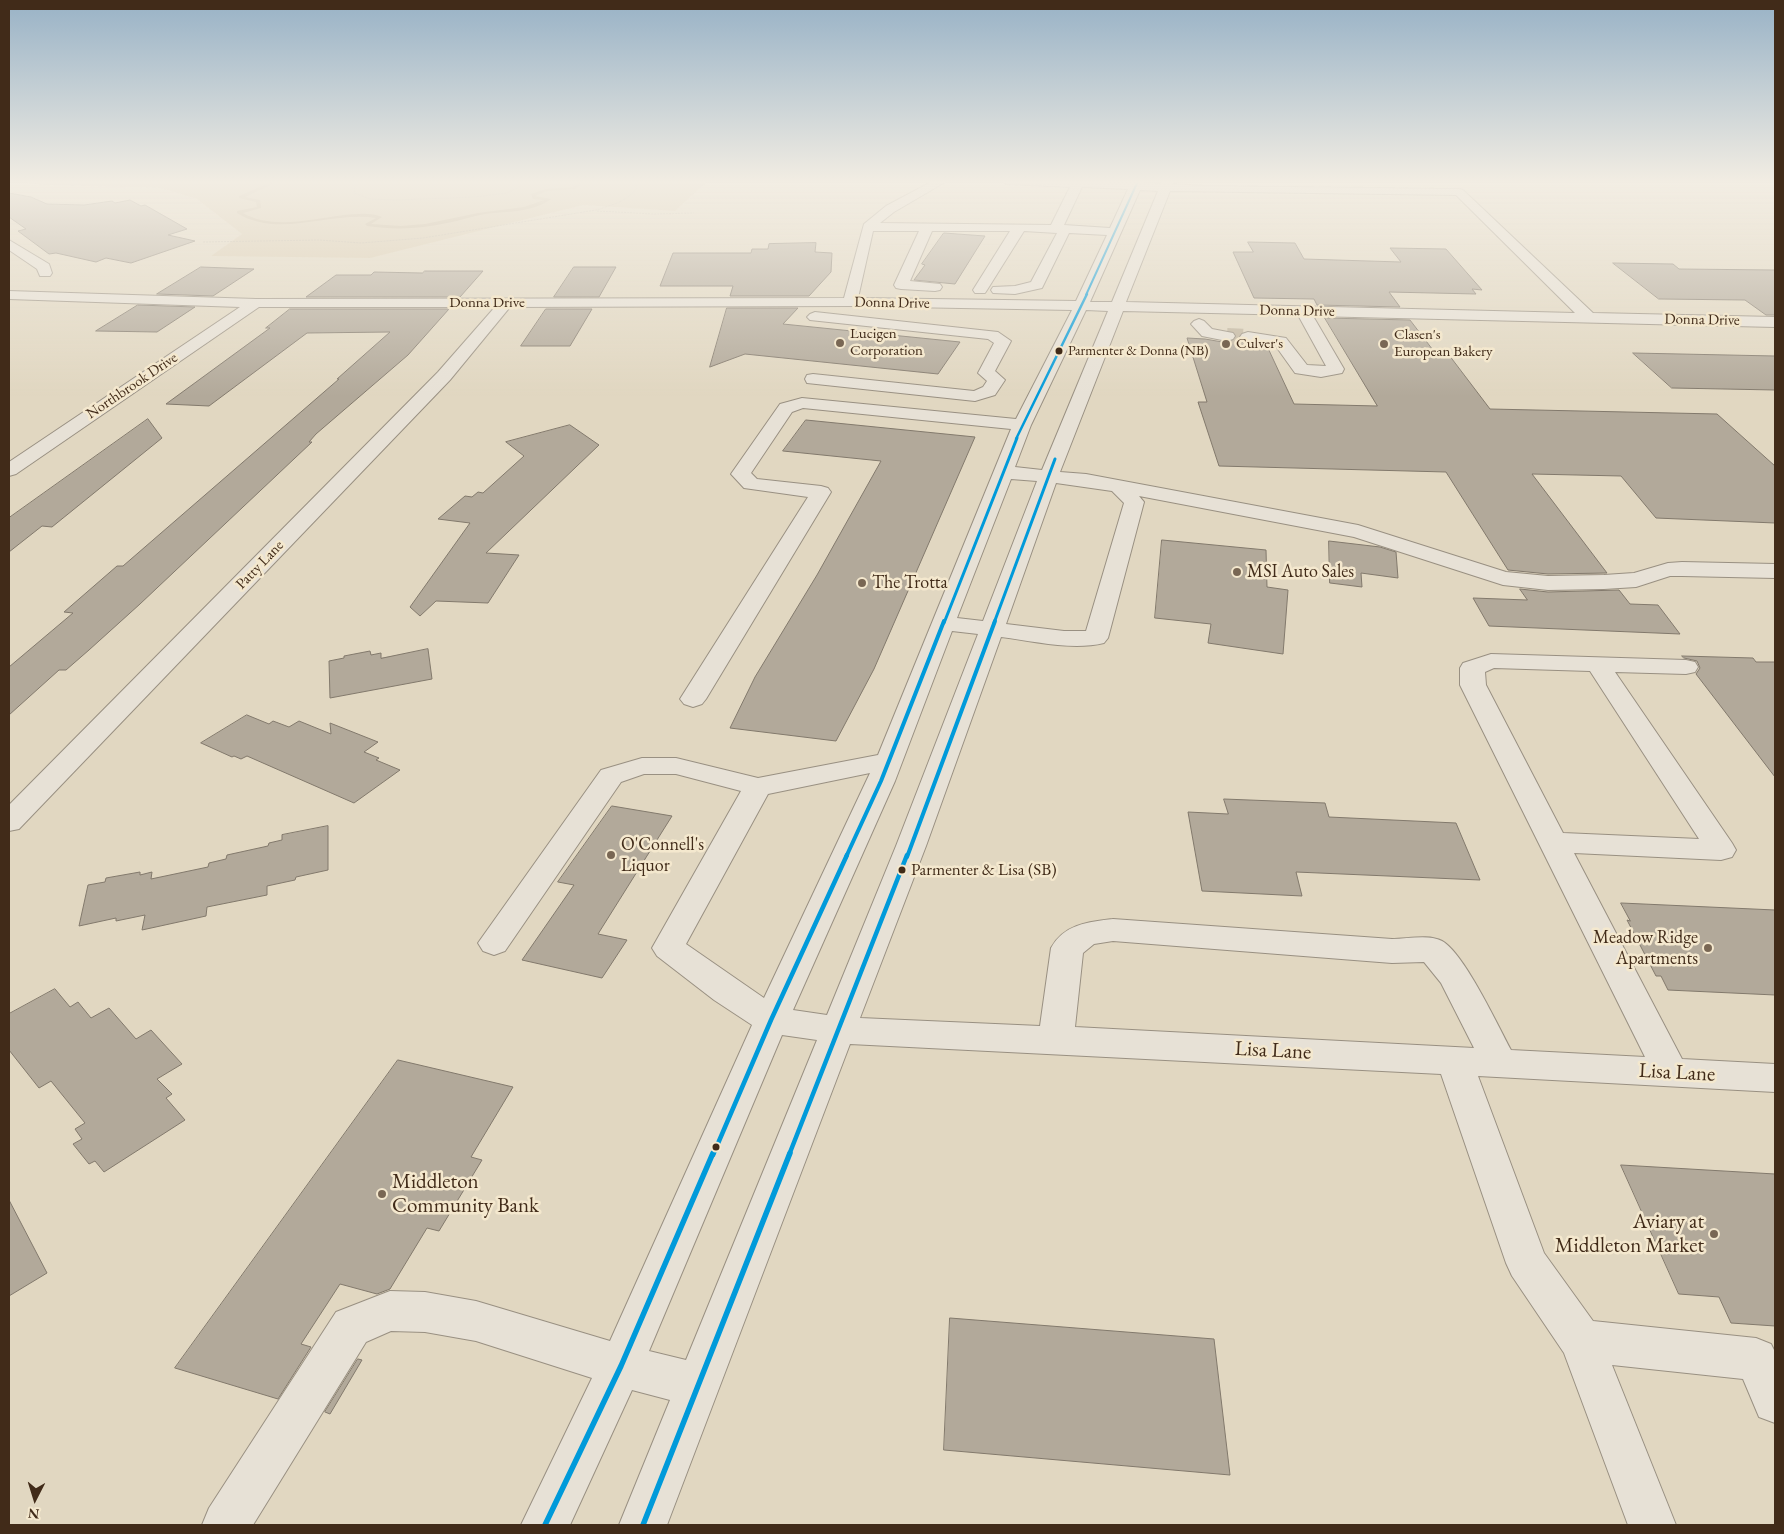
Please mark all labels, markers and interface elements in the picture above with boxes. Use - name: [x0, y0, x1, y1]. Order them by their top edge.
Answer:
- street label: Donna Drive: [854, 293, 930, 313]
- street label: Donna Drive: [449, 294, 525, 312]
- street label: Donna Drive: [1259, 301, 1335, 321]
- street label: Donna Drive: [1664, 310, 1740, 330]
- place label: Lucigen Corporation: [850, 325, 923, 360]
- place label: Clasen's European Bakery: [1394, 326, 1493, 361]
- place label: Culver's: [1236, 335, 1283, 353]
- marker: Lucigen Corporation: [834, 337, 846, 349]
- marker: Culver's: [1220, 338, 1232, 350]
- marker: Clasen's European Bakery: [1378, 338, 1390, 350]
- place label: Parmenter & Donna (NB): [1068, 343, 1209, 359]
- marker: Parmenter & Donna (NB): [1054, 346, 1064, 356]
- street label: Northbrook Drive: [83, 349, 181, 423]
- street label: Patty Lane: [232, 537, 288, 593]
- place label: MSI Auto Sales: [1247, 561, 1354, 583]
- marker: MSI Auto Sales: [1231, 566, 1243, 578]
- place label: The Trotta: [872, 572, 948, 594]
- marker: The Trotta: [856, 577, 868, 589]
- place label: O'Connell's Liquor: [621, 834, 704, 876]
- marker: O'Connell's Liquor: [605, 849, 617, 861]
- place label: Parmenter & Lisa (SB): [911, 860, 1056, 880]
- marker: Parmenter & Lisa (SB): [897, 865, 907, 875]
- place label: Meadow Ridge Apartments: [1593, 927, 1698, 970]
- marker: Meadow Ridge Apartments: [1702, 942, 1714, 954]
- street label: Lisa Lane: [1234, 1036, 1312, 1066]
- street label: Lisa Lane: [1638, 1058, 1716, 1088]
- unlabelled marker: [711, 1142, 721, 1152]
- place label: Middleton Community Bank: [392, 1169, 539, 1219]
- marker: Middleton Community Bank: [376, 1188, 388, 1200]
- place label: Aviary at Middleton Market: [1555, 1209, 1704, 1259]
- marker: Aviary at Middleton Market: [1708, 1228, 1720, 1240]
- north arrow: [10, 1474, 60, 1524]
- text: N: [27, 1504, 40, 1523]

